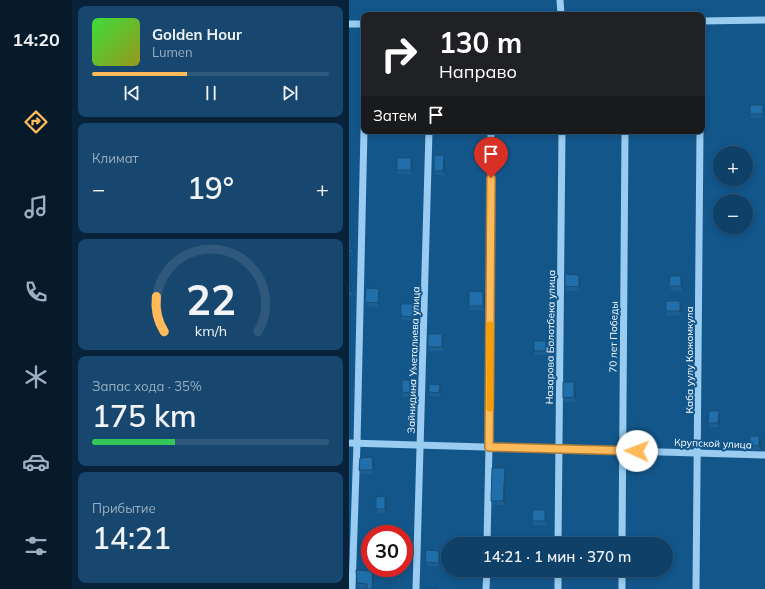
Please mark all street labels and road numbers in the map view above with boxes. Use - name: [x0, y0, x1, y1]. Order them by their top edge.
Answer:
- street label: Назарова Болотбека улица: [543, 270, 558, 404]
- street label: Зайнидина Уметалиева улица: [404, 286, 423, 434]
- street label: 70 лет Победы: [606, 301, 621, 373]
- street label: Каба уулу Кожомкула: [683, 306, 696, 414]
- street label: Крупской улица: [674, 436, 752, 451]

